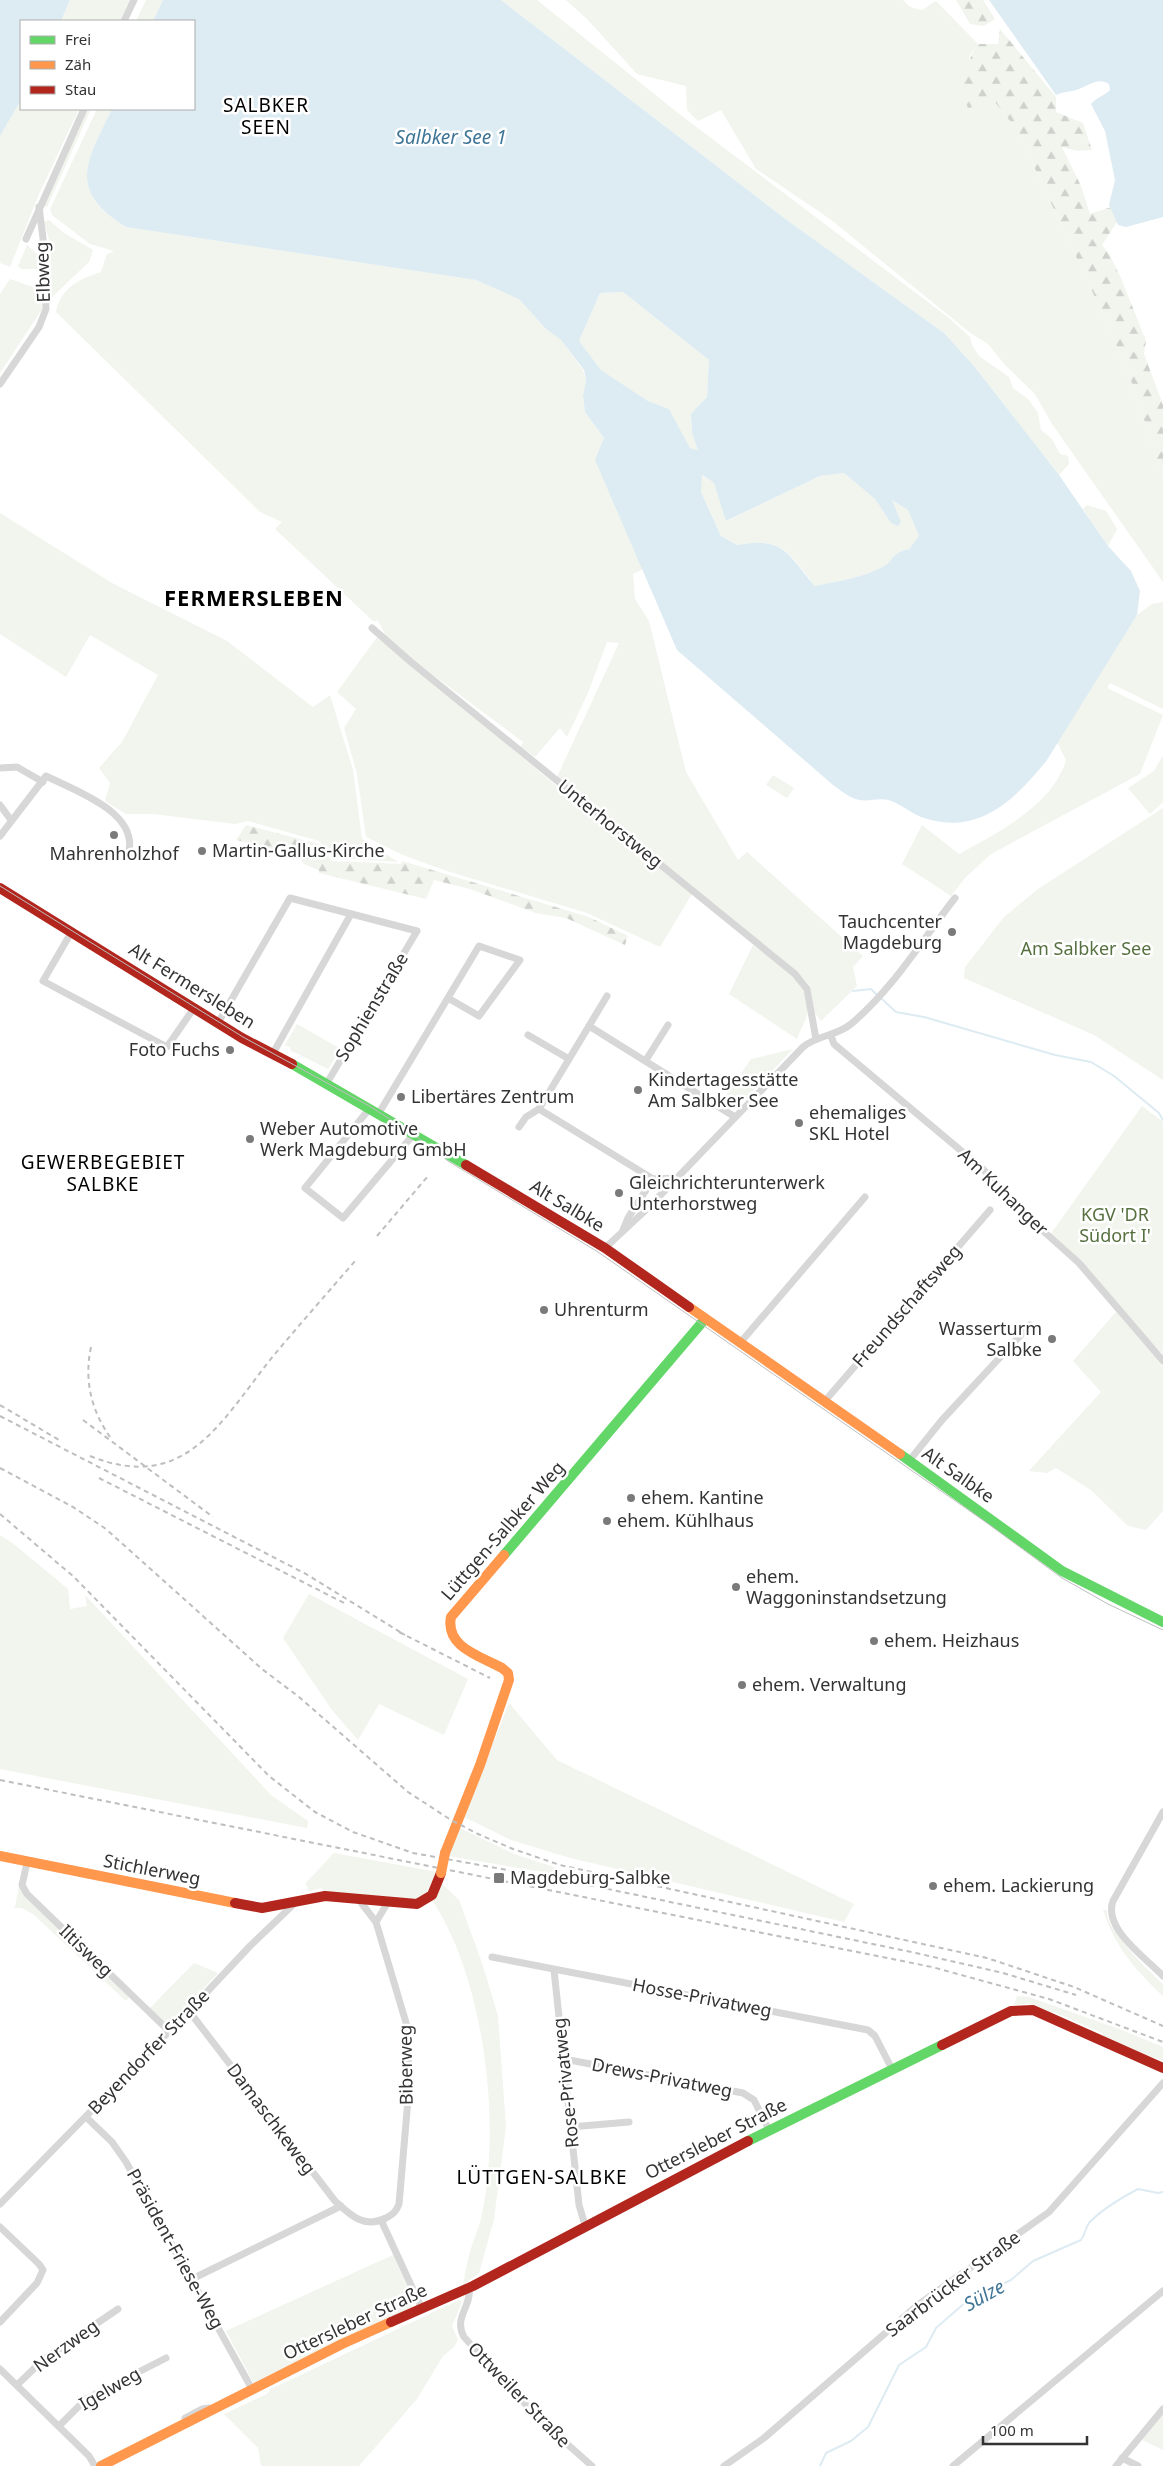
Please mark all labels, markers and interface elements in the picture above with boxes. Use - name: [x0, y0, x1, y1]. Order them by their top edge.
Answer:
- legend: [20, 20, 195, 110]
- text: Frei: [65, 29, 91, 49]
- text: Zäh: [65, 54, 91, 74]
- text: Stau: [65, 79, 96, 99]
- district label: SALBKER SEEN: [223, 92, 309, 140]
- water label: Salbker See 1: [395, 124, 507, 150]
- street label: Elbweg: [29, 241, 55, 303]
- district label: FERMERSLEBEN: [164, 582, 344, 612]
- street label: Unterhorstweg: [553, 774, 668, 873]
- marker: Mahrenholzhof: [108, 829, 120, 841]
- place label: Martin-Gallus-Kirche: [212, 838, 385, 862]
- place label: Mahrenholzhof: [49, 841, 179, 865]
- marker: Martin-Gallus-Kirche: [196, 845, 208, 857]
- place label: Tauchcenter Magdeburg: [838, 909, 943, 954]
- marker: Tauchcenter Magdeburg: [946, 926, 958, 938]
- park label: Am Salbker See: [1021, 936, 1151, 960]
- street label: Alt Fermersleben: [125, 937, 260, 1034]
- street label: Sophienstraße: [329, 948, 413, 1065]
- place label: Foto Fuchs: [129, 1037, 220, 1061]
- marker: Foto Fuchs: [224, 1044, 236, 1056]
- place label: Kindertagesstätte Am Salbker See: [648, 1067, 798, 1112]
- place label: Libertäres Zentrum: [411, 1084, 574, 1108]
- marker: Kindertagesstätte Am Salbker See: [632, 1084, 644, 1096]
- marker: Libertäres Zentrum: [395, 1091, 407, 1103]
- place label: ehemaliges SKL Hotel: [809, 1100, 907, 1145]
- place label: Weber Automotive Werk Magdeburg GmbH: [260, 1116, 467, 1161]
- marker: ehemaliges SKL Hotel: [793, 1117, 805, 1129]
- marker: Weber Automotive Werk Magdeburg GmbH: [244, 1133, 256, 1145]
- street label: Am Kuhanger: [954, 1142, 1054, 1241]
- district label: GEWERBEGEBIET SALBKE: [21, 1149, 185, 1197]
- place label: Gleichrichterunterwerk Unterhorstweg: [629, 1170, 825, 1215]
- street label: Alt Salbke: [526, 1174, 609, 1237]
- marker: Gleichrichterunterwerk Unterhorstweg: [613, 1187, 625, 1199]
- park label: KGV 'DR Südort I': [1079, 1202, 1151, 1247]
- street label: Freundschaftsweg: [846, 1239, 966, 1372]
- place label: Uhrenturm: [554, 1297, 649, 1321]
- marker: Uhrenturm: [538, 1304, 550, 1316]
- place label: Wasserturm Salbke: [939, 1316, 1042, 1361]
- marker: Wasserturm Salbke: [1046, 1333, 1058, 1345]
- street label: Alt Salbke: [918, 1441, 999, 1508]
- street label: Lüttgen-Salbker Weg: [435, 1456, 569, 1605]
- place label: ehem. Kantine: [641, 1485, 764, 1509]
- marker: ehem. Kantine: [625, 1492, 637, 1504]
- place label: ehem. Kühlhaus: [617, 1508, 754, 1532]
- marker: ehem. Kühlhaus: [601, 1515, 613, 1527]
- place label: ehem. Waggoninstandsetzung: [746, 1564, 947, 1609]
- marker: ehem. Waggoninstandsetzung: [730, 1581, 742, 1593]
- place label: ehem. Heizhaus: [884, 1628, 1019, 1652]
- marker: ehem. Heizhaus: [868, 1635, 880, 1647]
- place label: ehem. Verwaltung: [752, 1672, 907, 1696]
- marker: ehem. Verwaltung: [736, 1679, 748, 1691]
- street label: Stichlerweg: [102, 1848, 203, 1890]
- place label: Magdeburg-Salbke: [510, 1865, 671, 1889]
- marker: Magdeburg-Salbke: [492, 1871, 506, 1885]
- place label: ehem. Lackierung: [943, 1873, 1094, 1897]
- marker: ehem. Lackierung: [927, 1880, 939, 1892]
- street label: Iltisweg: [55, 1919, 119, 1982]
- street label: Hosse-Privatweg: [630, 1972, 774, 2022]
- street label: Beyendorfer Straße: [82, 1984, 214, 2119]
- street label: Rose-Privatweg: [546, 2017, 584, 2149]
- street label: Biberweg: [392, 2025, 418, 2105]
- street label: Drews-Privatweg: [590, 2052, 734, 2102]
- street label: Damaschkeweg: [222, 2058, 322, 2179]
- street label: Ottersleber Straße: [640, 2092, 791, 2184]
- street label: Präsident-Friese-Weg: [122, 2164, 230, 2333]
- district label: LÜTTGEN-SALBKE: [457, 2164, 627, 2190]
- street label: Saarbrücker Straße: [880, 2225, 1025, 2342]
- water label: Sülze: [959, 2273, 1009, 2317]
- street label: Ottersleber Straße: [279, 2277, 431, 2365]
- street label: Nerzweg: [28, 2313, 103, 2377]
- street label: Ottweiler Straße: [463, 2336, 576, 2452]
- street label: Igelweg: [74, 2361, 145, 2415]
- scale bar: [983, 2414, 1087, 2446]
- text: 100 m: [990, 2420, 1034, 2440]

